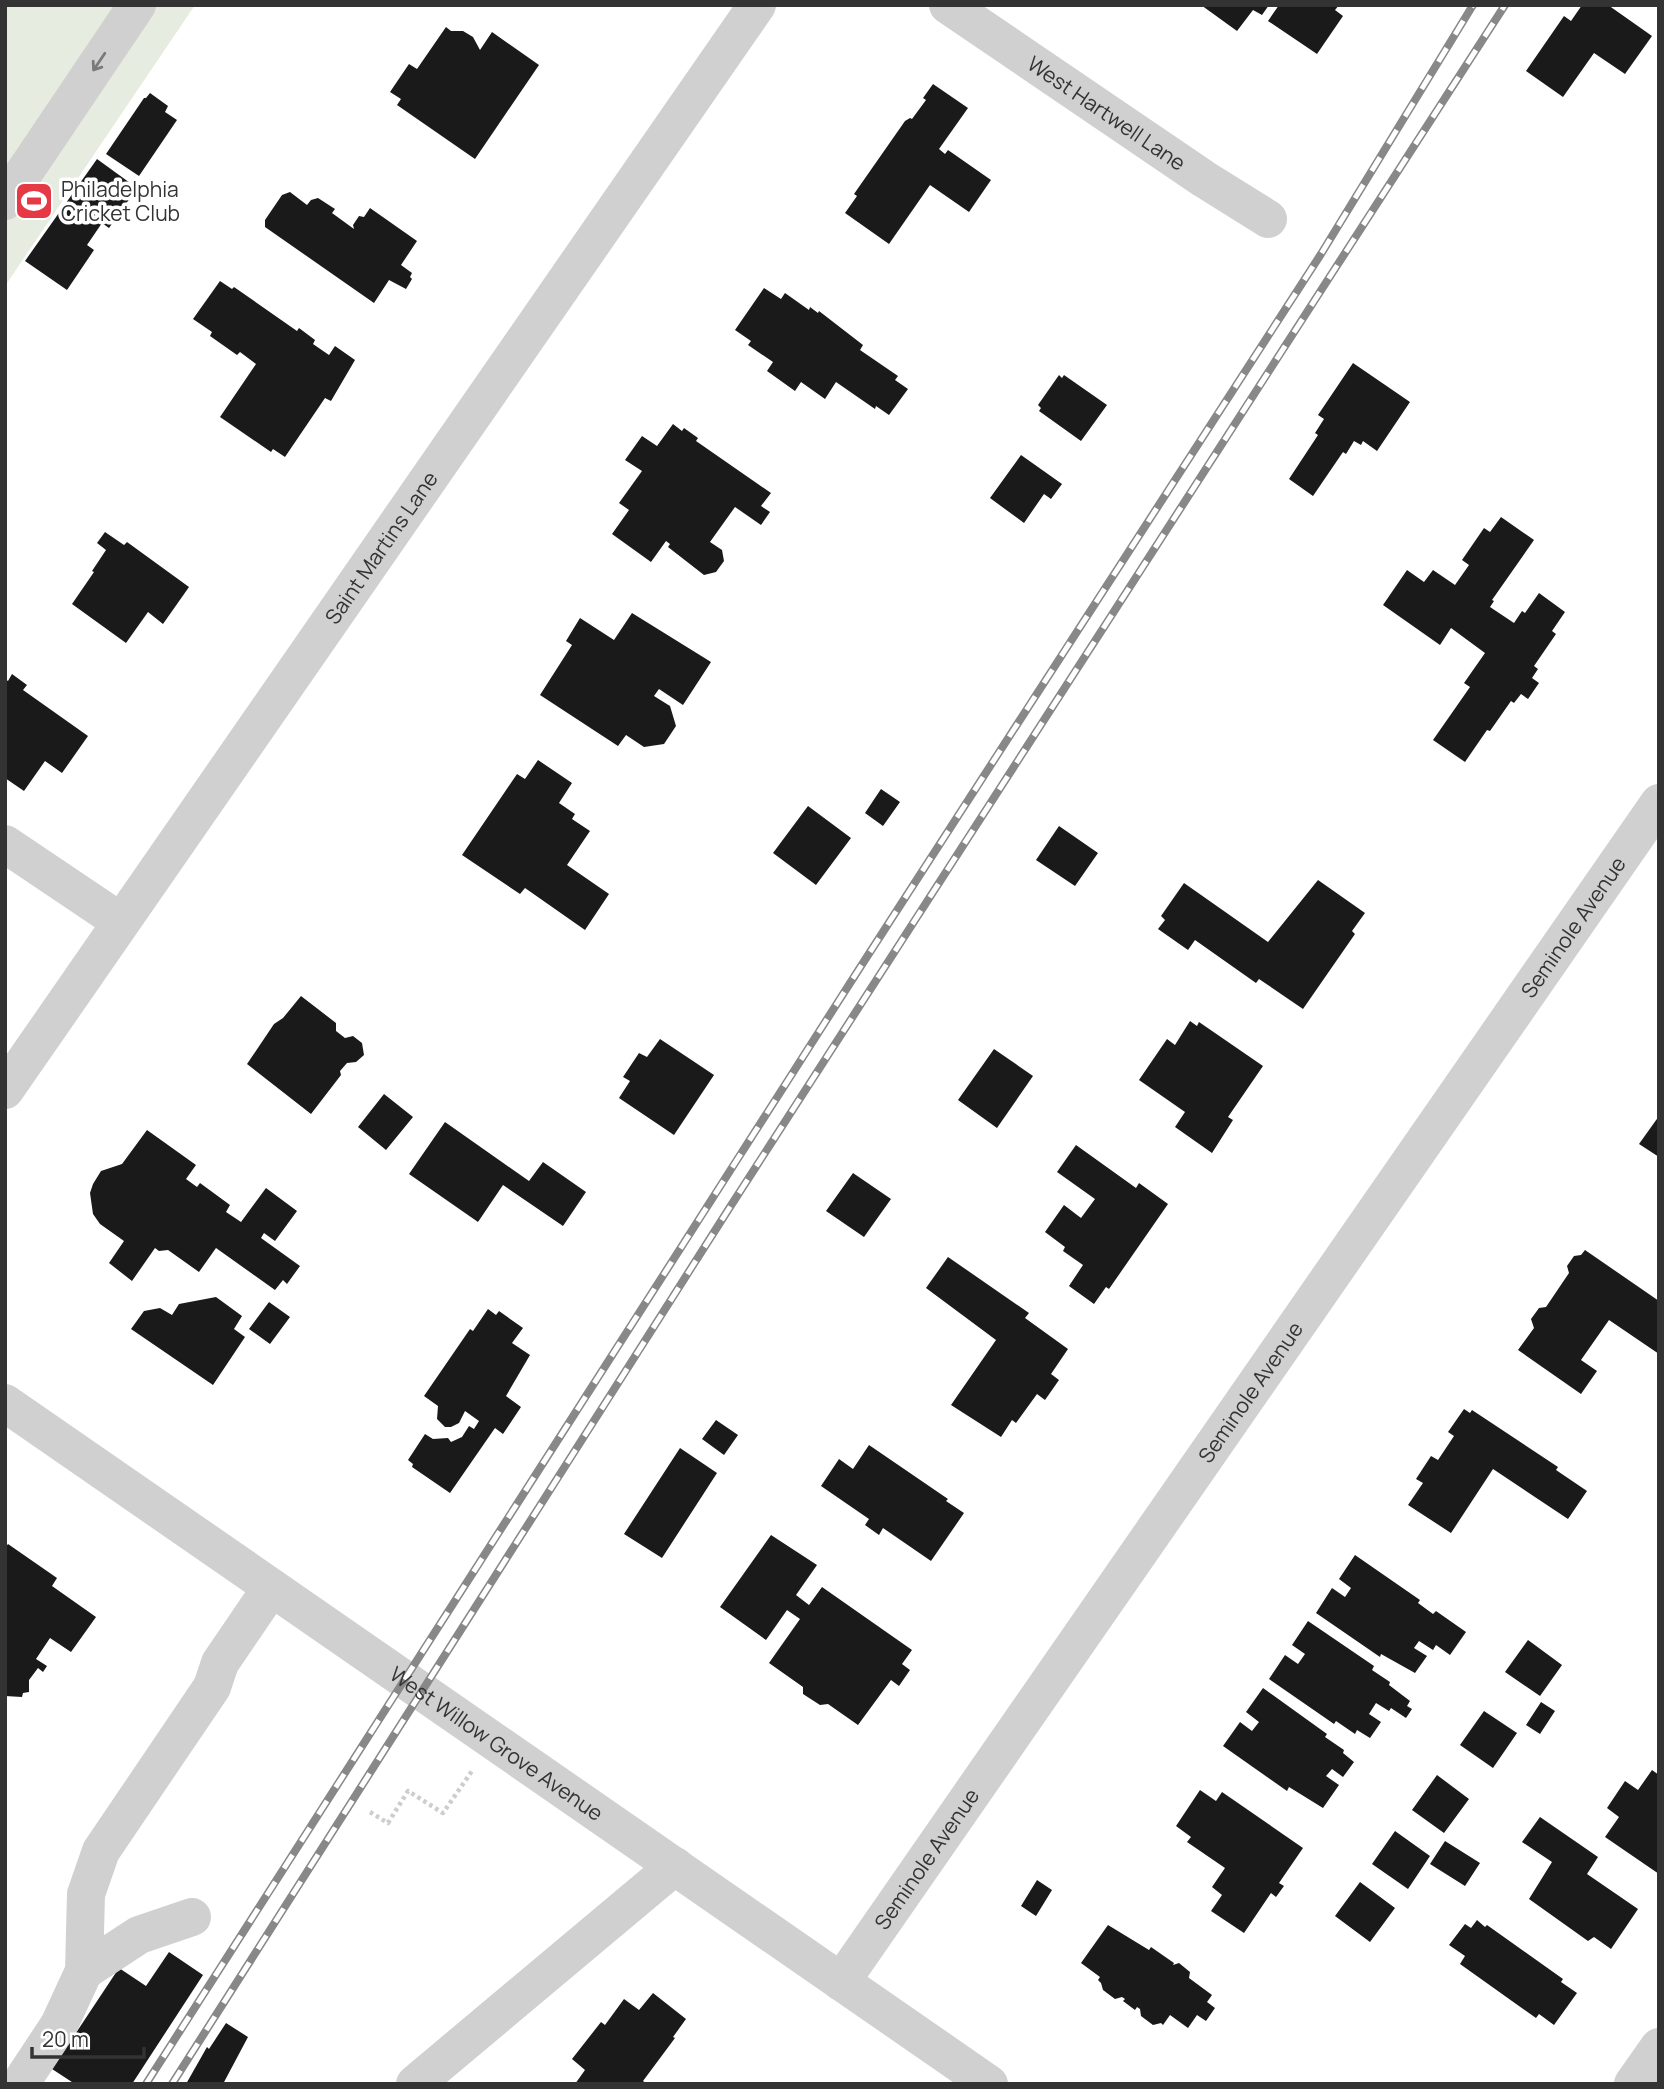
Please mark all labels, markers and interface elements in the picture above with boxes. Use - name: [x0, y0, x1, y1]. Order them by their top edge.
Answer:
- street label: West Hartwell Lane: [1022, 49, 1191, 177]
- one-way arrow: [92, 52, 106, 71]
- place label: Philadelphia Cricket Club: [61, 175, 180, 227]
- sports icon: Philadelphia Cricket Club: [13, 180, 55, 222]
- street label: Saint Martins Lane: [318, 466, 444, 629]
- street label: Seminole Avenue: [1514, 851, 1632, 1003]
- street label: Seminole Avenue: [1192, 1316, 1309, 1468]
- street label: West Willow Grove Avenue: [385, 1660, 609, 1827]
- street label: Seminole Avenue: [868, 1783, 985, 1935]
- scale bar: [32, 2016, 144, 2060]
- text: 20 m: [42, 2025, 89, 2053]

